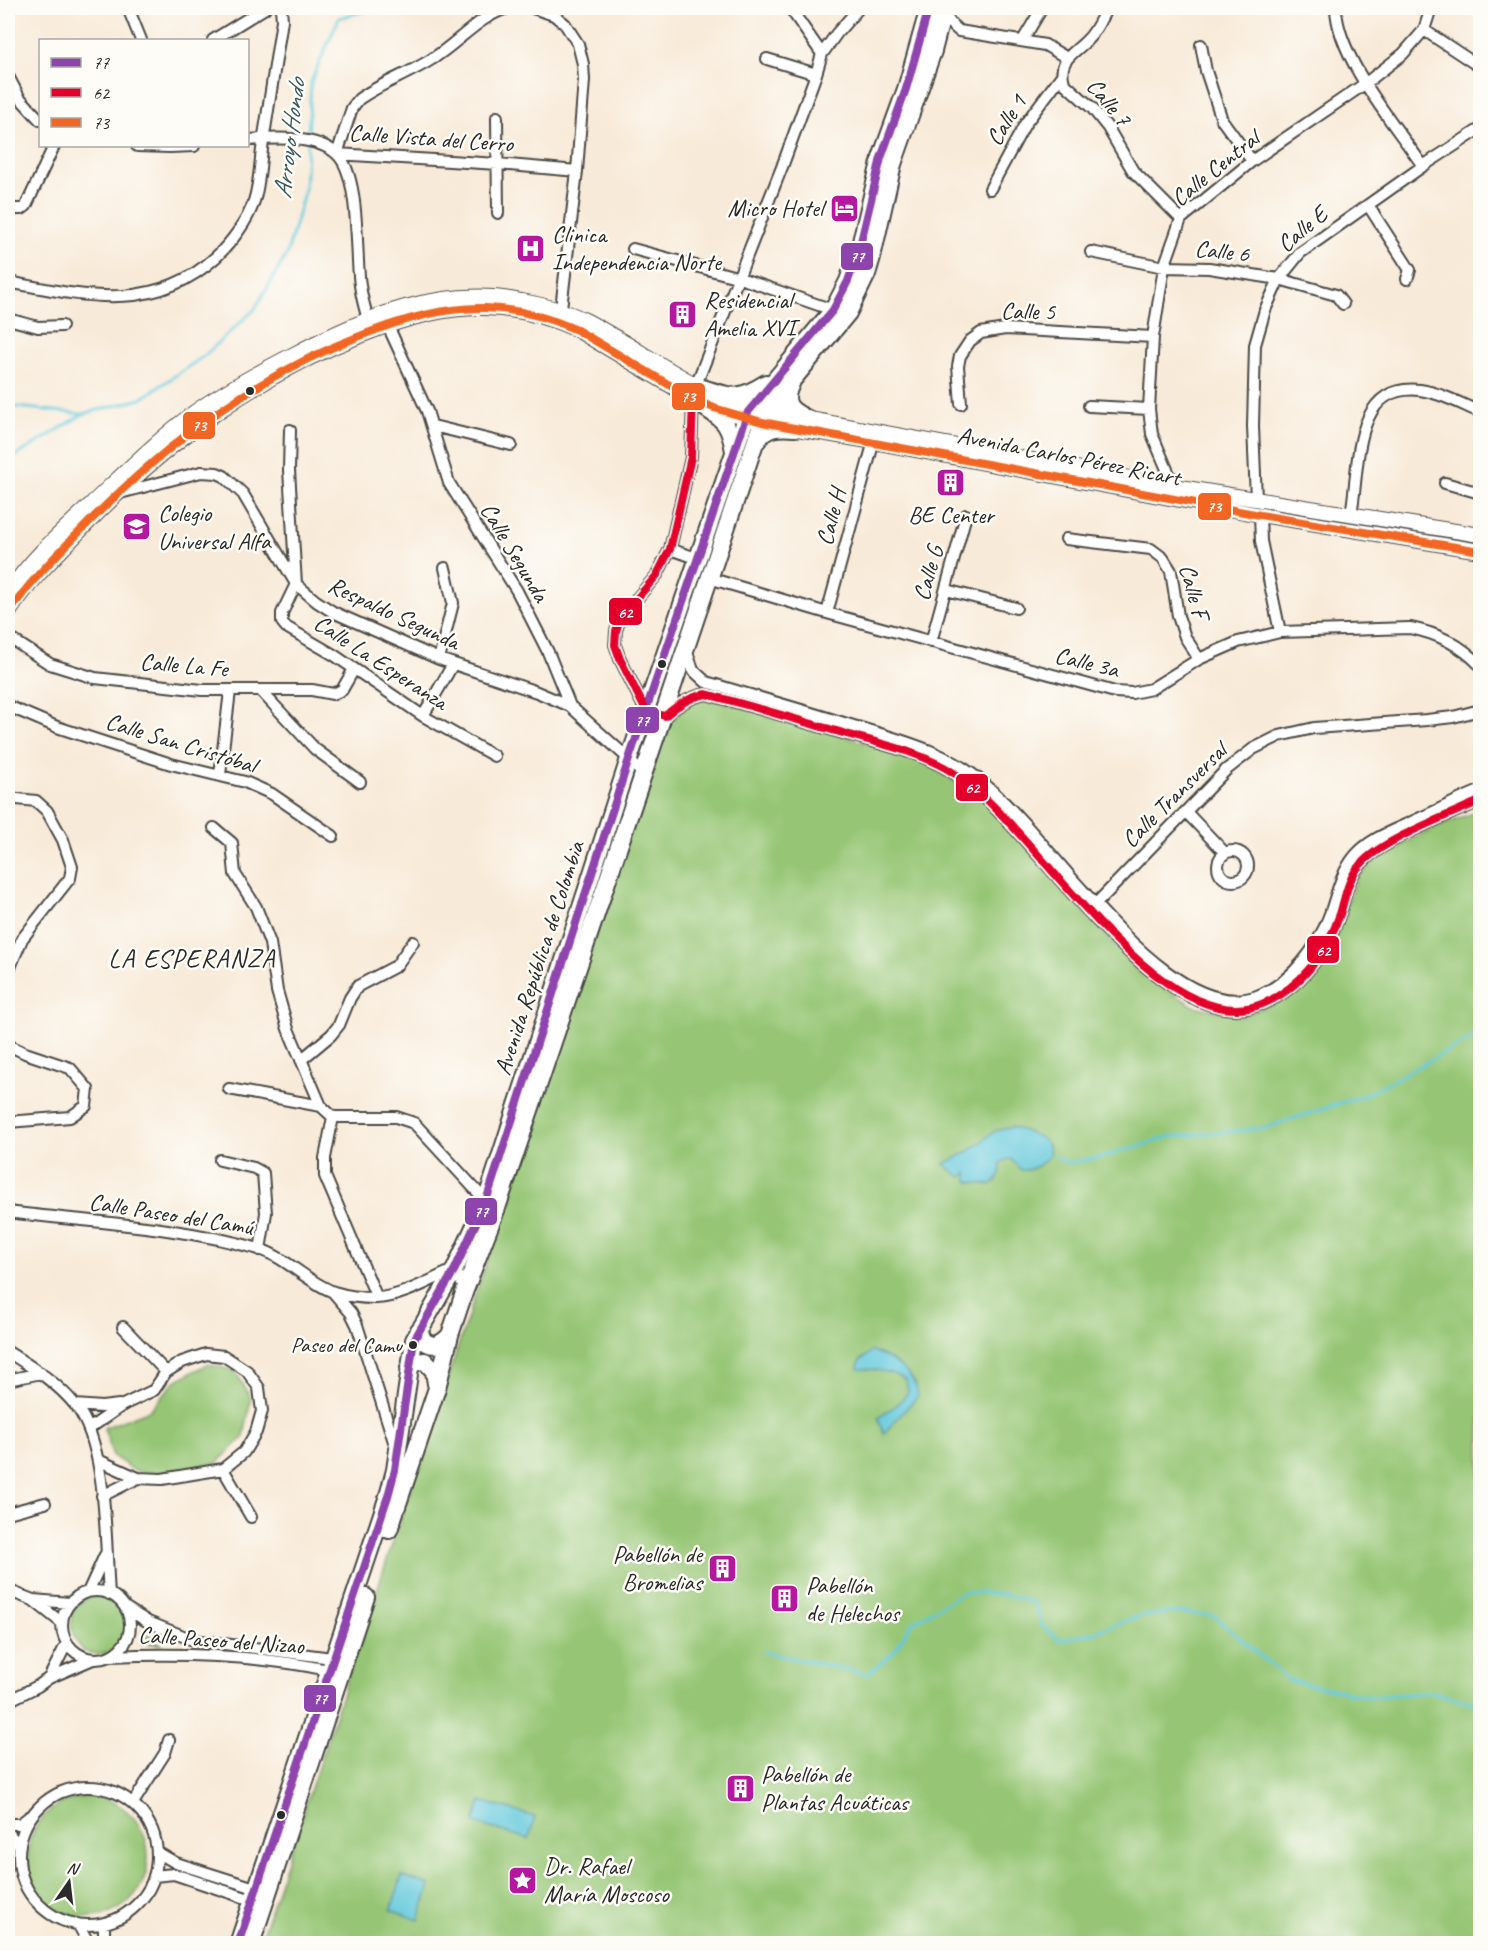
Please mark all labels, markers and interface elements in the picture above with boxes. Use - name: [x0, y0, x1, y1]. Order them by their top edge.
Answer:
- legend: [39, 39, 249, 147]
- text: 77: [93, 52, 110, 74]
- street label: Calle 7: [1080, 72, 1139, 133]
- water label: Arroyo Hondo: [265, 74, 313, 201]
- text: 62: [93, 82, 111, 104]
- street label: Calle 1: [979, 88, 1034, 151]
- text: 73: [93, 112, 111, 134]
- street label: Calle Vista del Cerro: [348, 117, 515, 159]
- street label: Calle Central: [1165, 121, 1268, 213]
- hotel icon: Micro Hotel: [828, 192, 860, 224]
- place label: Micro Hotel: [728, 193, 827, 223]
- street label: Calle E: [1271, 197, 1336, 259]
- place label: Clinica Independencia Norte: [552, 219, 723, 277]
- hospital icon: Clinica Independencia Norte: [515, 232, 547, 264]
- street label: Calle 6: [1193, 233, 1252, 269]
- line badge: 77: [840, 242, 874, 271]
- text: 77: [850, 247, 866, 267]
- place label: Residencial Amelia XVI: [704, 285, 801, 343]
- street label: Calle 5: [1001, 296, 1057, 326]
- building icon: Residencial Amelia XVI: [667, 298, 699, 330]
- line badge: 73: [671, 382, 706, 411]
- unlabelled marker: [244, 385, 256, 397]
- text: 73: [681, 387, 697, 407]
- line badge: 73: [182, 411, 216, 440]
- text: 73: [192, 416, 208, 436]
- street label: Avenida Carlos Pérez Ricart: [955, 420, 1185, 493]
- building icon: BE Center: [935, 466, 967, 498]
- street label: Calle H: [809, 482, 854, 548]
- line badge: 73: [1197, 492, 1232, 521]
- street label: Calle Segunda: [474, 497, 557, 608]
- text: 73: [1207, 497, 1223, 517]
- place label: Colegio Universal Alfa: [158, 498, 272, 556]
- place label: BE Center: [908, 500, 996, 530]
- school or university icon: Colegio Universal Alfa: [121, 511, 153, 543]
- street label: Calle G: [906, 540, 951, 604]
- street label: Calle F: [1172, 561, 1217, 627]
- street label: Respaldo Segunda: [324, 569, 466, 657]
- line badge: 62: [608, 597, 643, 626]
- text: 62: [618, 603, 634, 623]
- street label: Calle La Esperanza: [308, 608, 455, 718]
- street label: Calle 3a: [1052, 640, 1124, 685]
- street label: Calle La Fe: [139, 646, 231, 684]
- unlabelled marker: [656, 658, 668, 670]
- street label: Calle San Cristóbal: [102, 706, 264, 781]
- line badge: 77: [625, 706, 660, 734]
- text: 77: [635, 711, 651, 731]
- street label: Calle Transversal: [1115, 733, 1236, 854]
- line badge: 62: [955, 773, 989, 802]
- text: 62: [965, 778, 981, 798]
- street label: Avenida República de Colombia: [487, 836, 591, 1079]
- line badge: 62: [1306, 935, 1340, 964]
- text: 62: [1316, 941, 1332, 961]
- district label: LA ESPERANZA: [108, 942, 276, 975]
- street label: Calle Paseo del Camú: [87, 1186, 257, 1242]
- line badge: 77: [464, 1197, 498, 1226]
- text: 77: [474, 1202, 490, 1222]
- place label: Paseo del Camu: [291, 1331, 404, 1359]
- marker: Paseo del Camu: [407, 1339, 419, 1351]
- place label: Pabellón de Bromelias: [613, 1539, 705, 1597]
- building icon: Pabellón de Bromelias: [707, 1552, 739, 1584]
- place label: Pabellón de Helechos: [806, 1570, 901, 1628]
- building icon: Pabellón de Helechos: [769, 1583, 801, 1615]
- street label: Calle Paseo del Nizao: [137, 1619, 306, 1661]
- line badge: 77: [303, 1684, 337, 1713]
- text: 77: [313, 1689, 329, 1709]
- place label: Pabellón de Plantas Acuáticas: [761, 1759, 910, 1817]
- building icon: Pabellón de Plantas Acuáticas: [724, 1772, 756, 1804]
- unlabelled marker: [275, 1809, 287, 1821]
- place label: Dr. Rafael María Moscoso: [544, 1851, 670, 1909]
- north arrow: [39, 1852, 99, 1912]
- text: N: [65, 1858, 83, 1880]
- place icon: Dr. Rafael María Moscoso: [507, 1864, 539, 1896]

